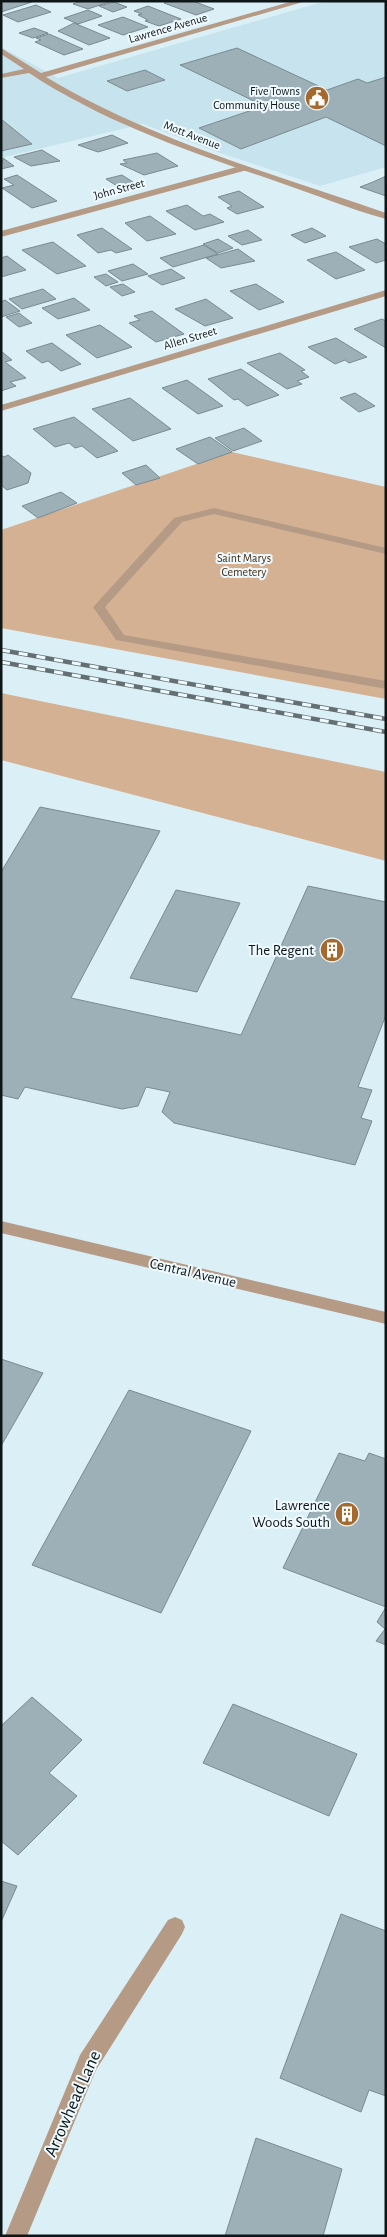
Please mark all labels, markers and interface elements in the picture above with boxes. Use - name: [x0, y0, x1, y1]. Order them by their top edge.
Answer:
- street label: Lawrence Avenue: [127, 11, 209, 45]
- place label: Five Towns Community House: [213, 85, 300, 112]
- public building icon: Five Towns Community House: [304, 85, 330, 111]
- street label: Mott Avenue: [162, 119, 222, 151]
- street label: John Street: [92, 176, 146, 202]
- street label: Allen Street: [162, 324, 218, 352]
- park label: Saint Marys Cemetery: [217, 552, 271, 579]
- building icon: The Regent: [319, 937, 345, 963]
- place label: The Regent: [248, 943, 314, 958]
- street label: Central Avenue: [148, 1256, 238, 1290]
- place label: Lawrence Woods South: [252, 1498, 330, 1530]
- building icon: Lawrence Woods South: [334, 1501, 360, 1527]
- street label: Arrowhead Lane: [42, 2048, 104, 2160]

